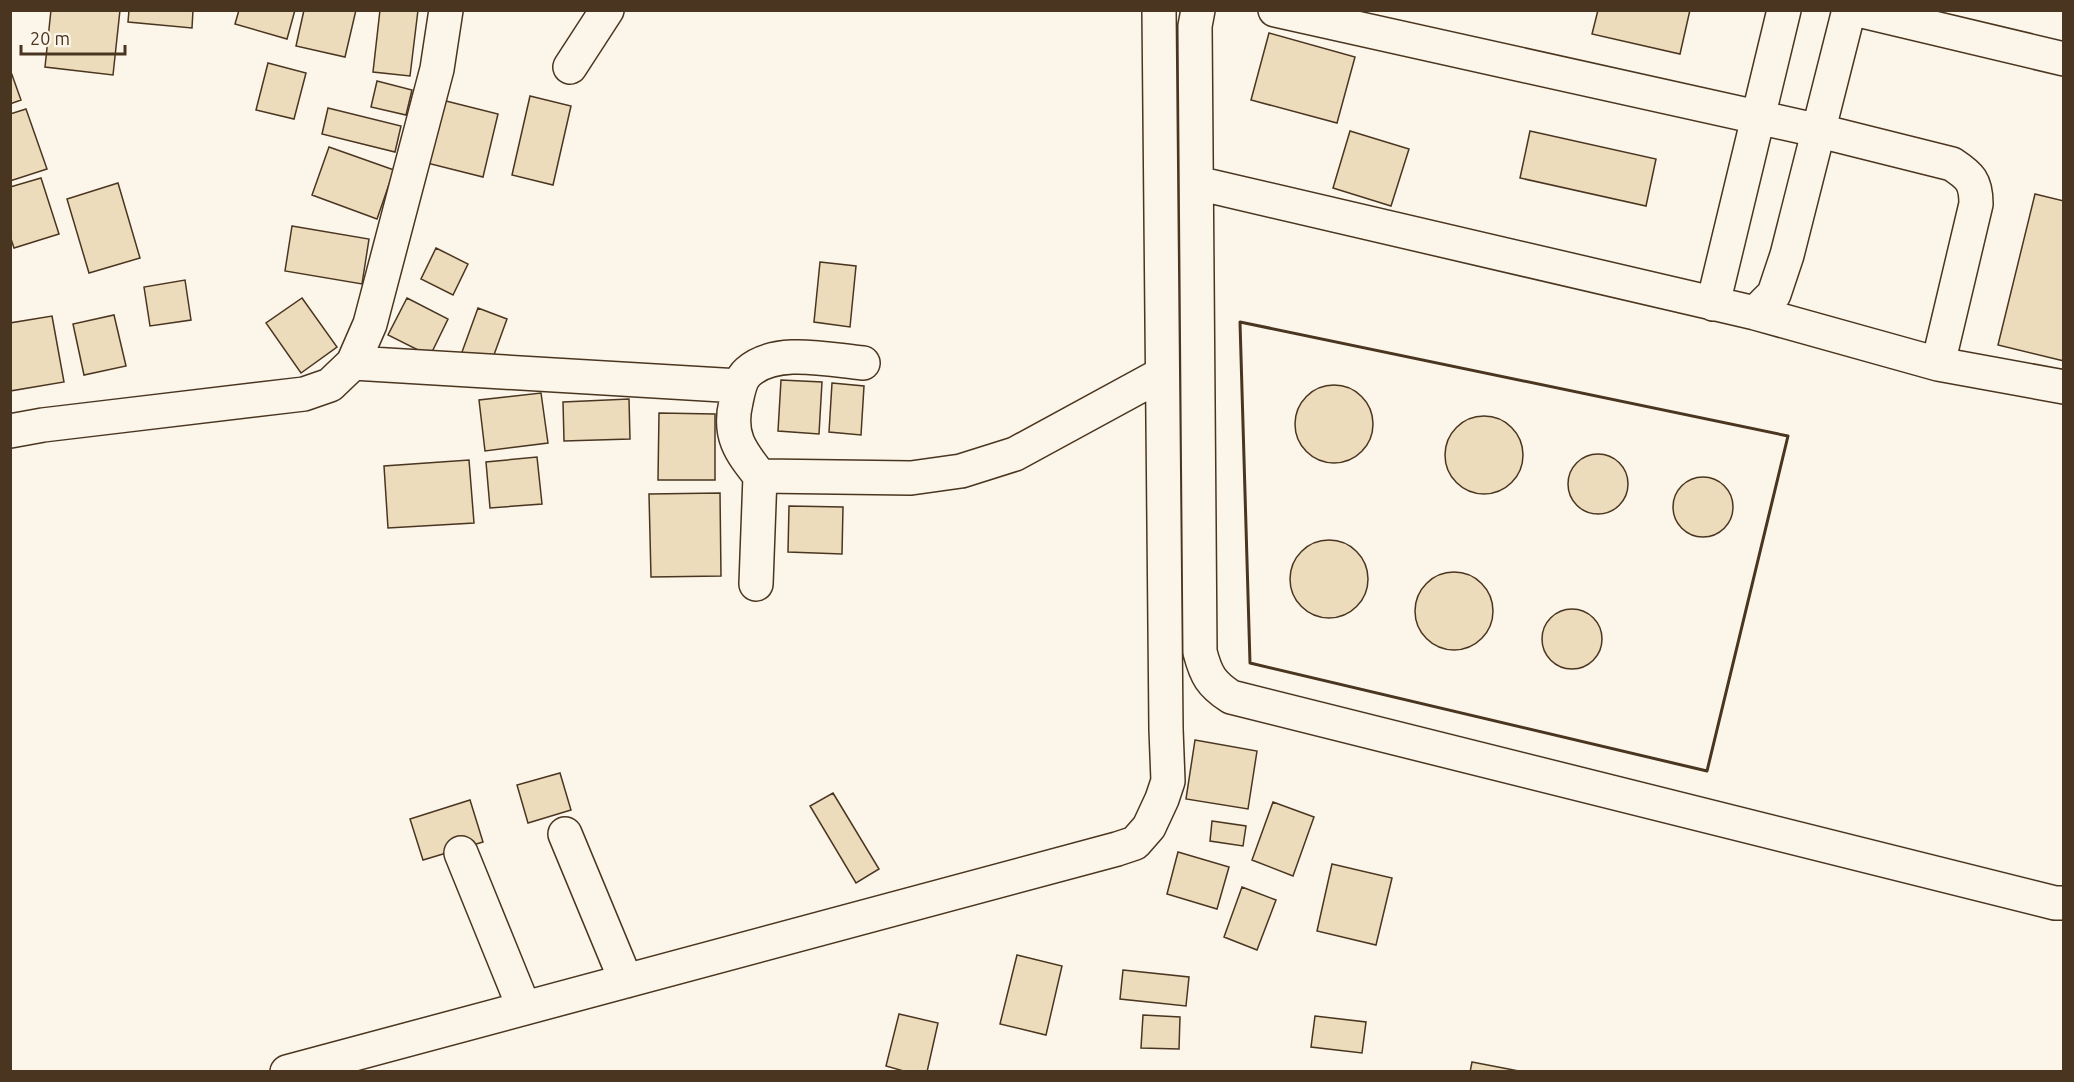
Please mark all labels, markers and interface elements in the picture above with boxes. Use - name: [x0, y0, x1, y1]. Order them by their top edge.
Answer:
- scale bar: [21, 18, 124, 56]
- text: 20 m: [30, 28, 70, 48]

